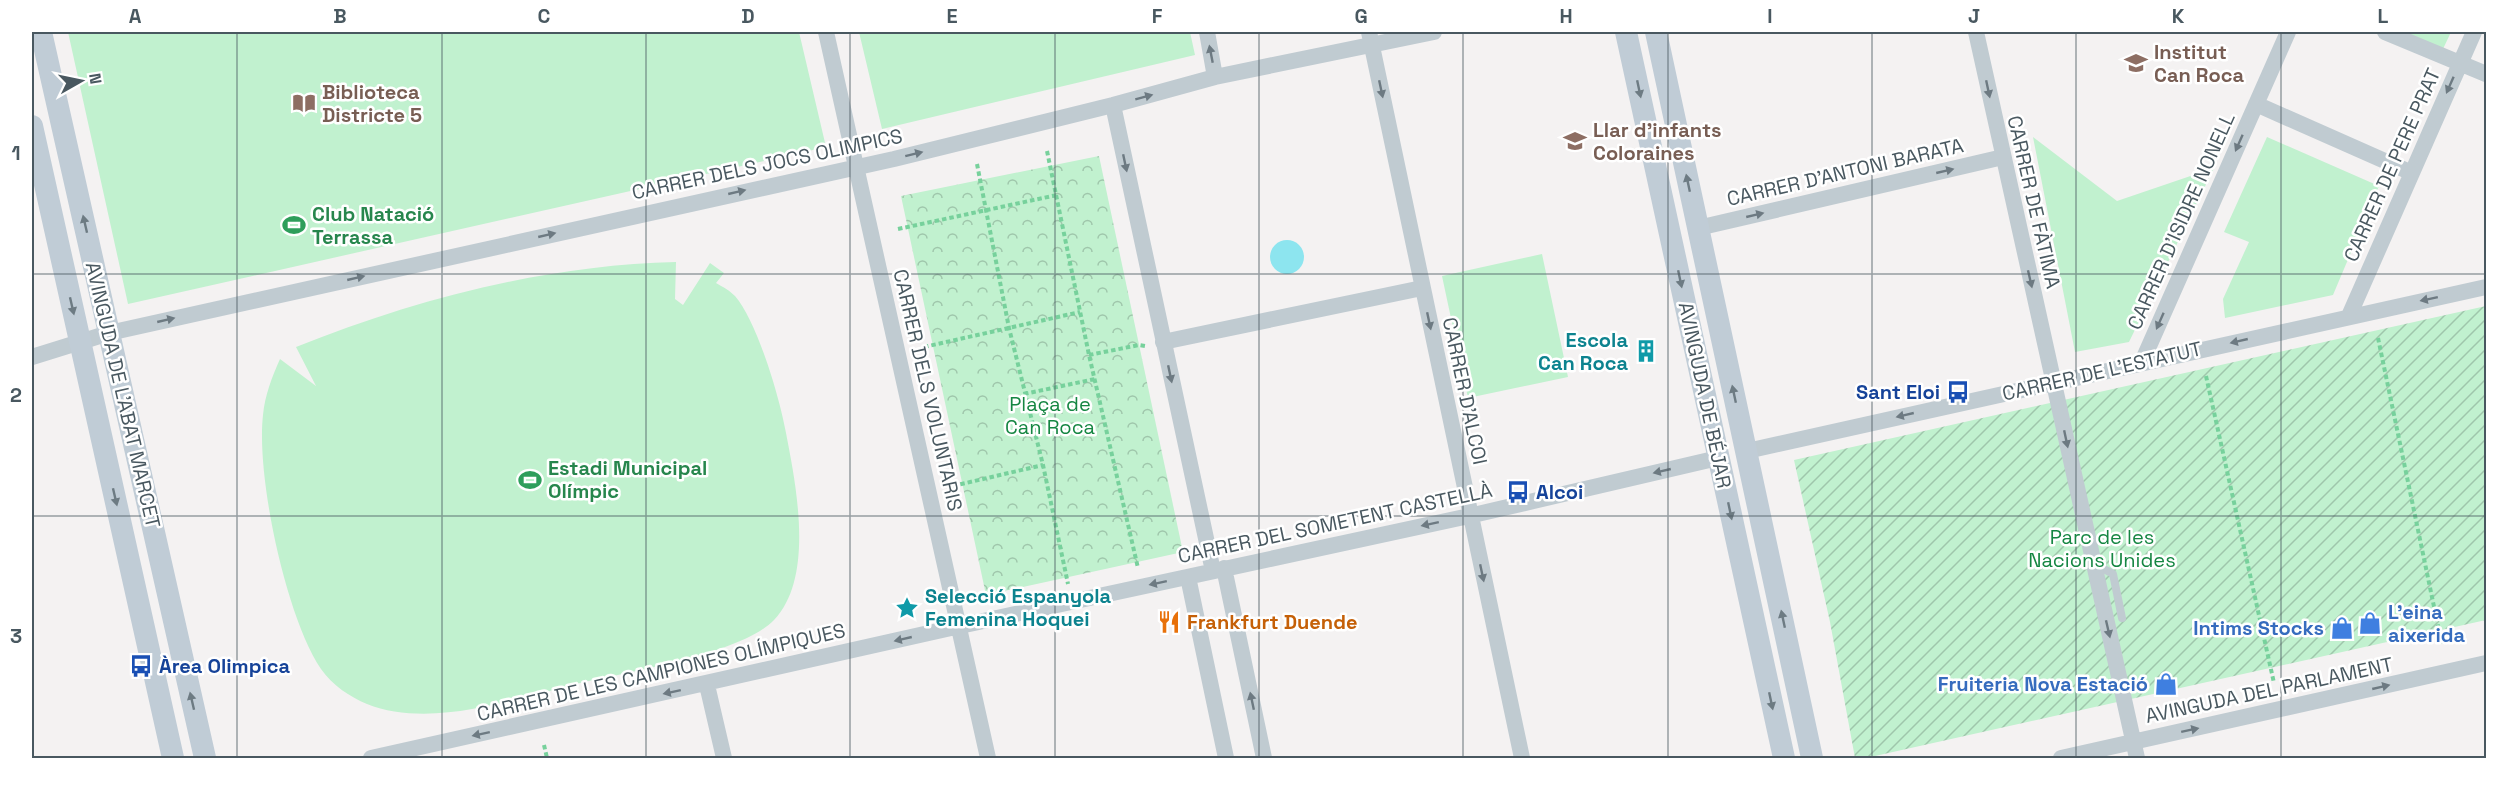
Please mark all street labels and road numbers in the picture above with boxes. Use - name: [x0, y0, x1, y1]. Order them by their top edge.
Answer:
- street label: CARRER DE PERE PRAT: [2338, 64, 2446, 266]
- street label: CARRER D'ISIDRE NONELL: [2121, 108, 2241, 334]
- street label: CARRER DE FÀTIMA: [2001, 113, 2067, 291]
- street label: CARRER DELS JOCS OLIMPICS: [629, 123, 905, 205]
- street label: CARRER D'ANTONI BARATA: [1724, 132, 1966, 212]
- street label: AVINGUDA DE L'ABAT MARCET: [80, 259, 166, 531]
- street label: CARRER DELS VOLUNTARIS: [888, 267, 968, 513]
- street label: AVINGUDA DE BÉJAR: [1673, 299, 1737, 491]
- street label: CARRER D'ALCOI: [1437, 315, 1493, 467]
- street label: CARRER DE L'ESTATUT: [2000, 335, 2205, 407]
- street label: CARRER DEL SOMETENT CASTELLÀ: [1175, 477, 1495, 569]
- street label: CARRER DE LES CAMPIONES OLÍMPIQUES: [474, 617, 848, 727]
- street label: AVINGUDA DEL PARLAMENT: [2143, 651, 2395, 729]

